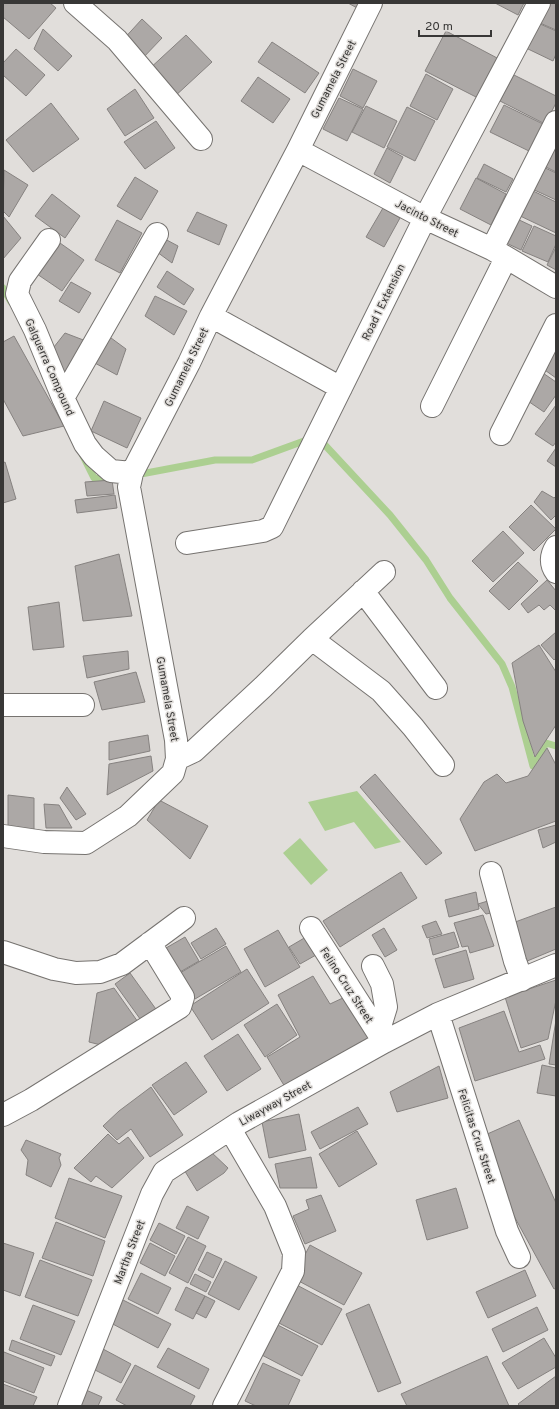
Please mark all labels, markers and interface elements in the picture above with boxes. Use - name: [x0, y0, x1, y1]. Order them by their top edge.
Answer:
- scale bar: [419, 12, 491, 38]
- text: 20 m: [425, 19, 453, 35]
- street label: Gumamela Street: [308, 38, 360, 121]
- street label: Jacinto Street: [392, 197, 461, 241]
- street label: Road 1 Extension: [359, 262, 408, 343]
- street label: Galguerra Compound: [21, 316, 77, 418]
- street label: Gumamela Street: [162, 326, 212, 409]
- street label: Gumamela Street: [153, 656, 181, 743]
- street label: Felino Cruz Street: [316, 945, 376, 1026]
- street label: Liwayway Street: [237, 1078, 314, 1130]
- street label: Felicitas Cruz Street: [454, 1087, 498, 1185]
- street label: Martha Street: [111, 1218, 149, 1286]

